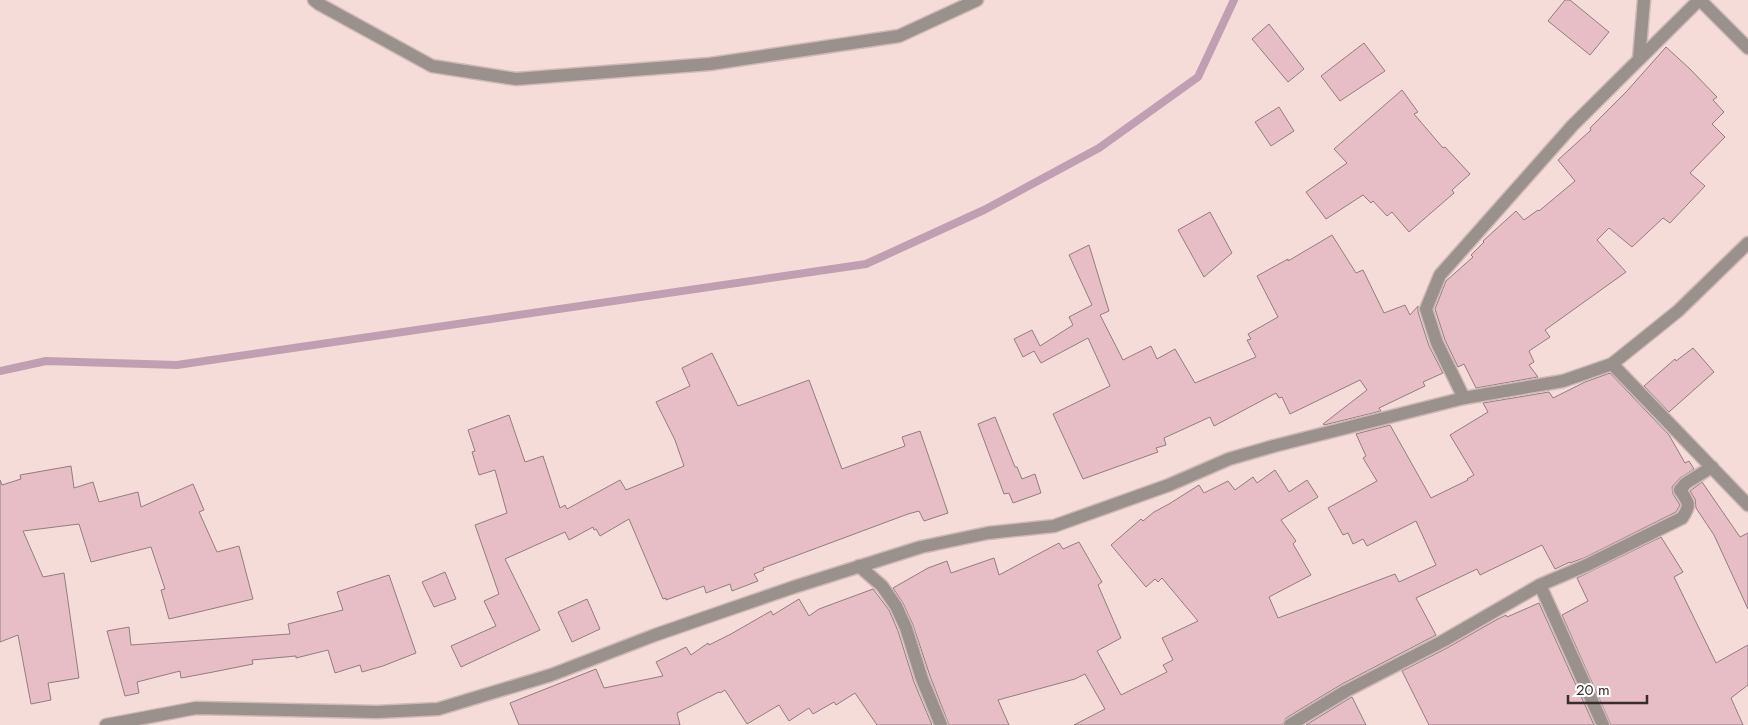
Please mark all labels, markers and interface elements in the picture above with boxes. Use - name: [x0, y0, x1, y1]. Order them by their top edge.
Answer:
- scale bar: [1568, 672, 1647, 704]
- text: 20 m: [1576, 679, 1610, 701]

